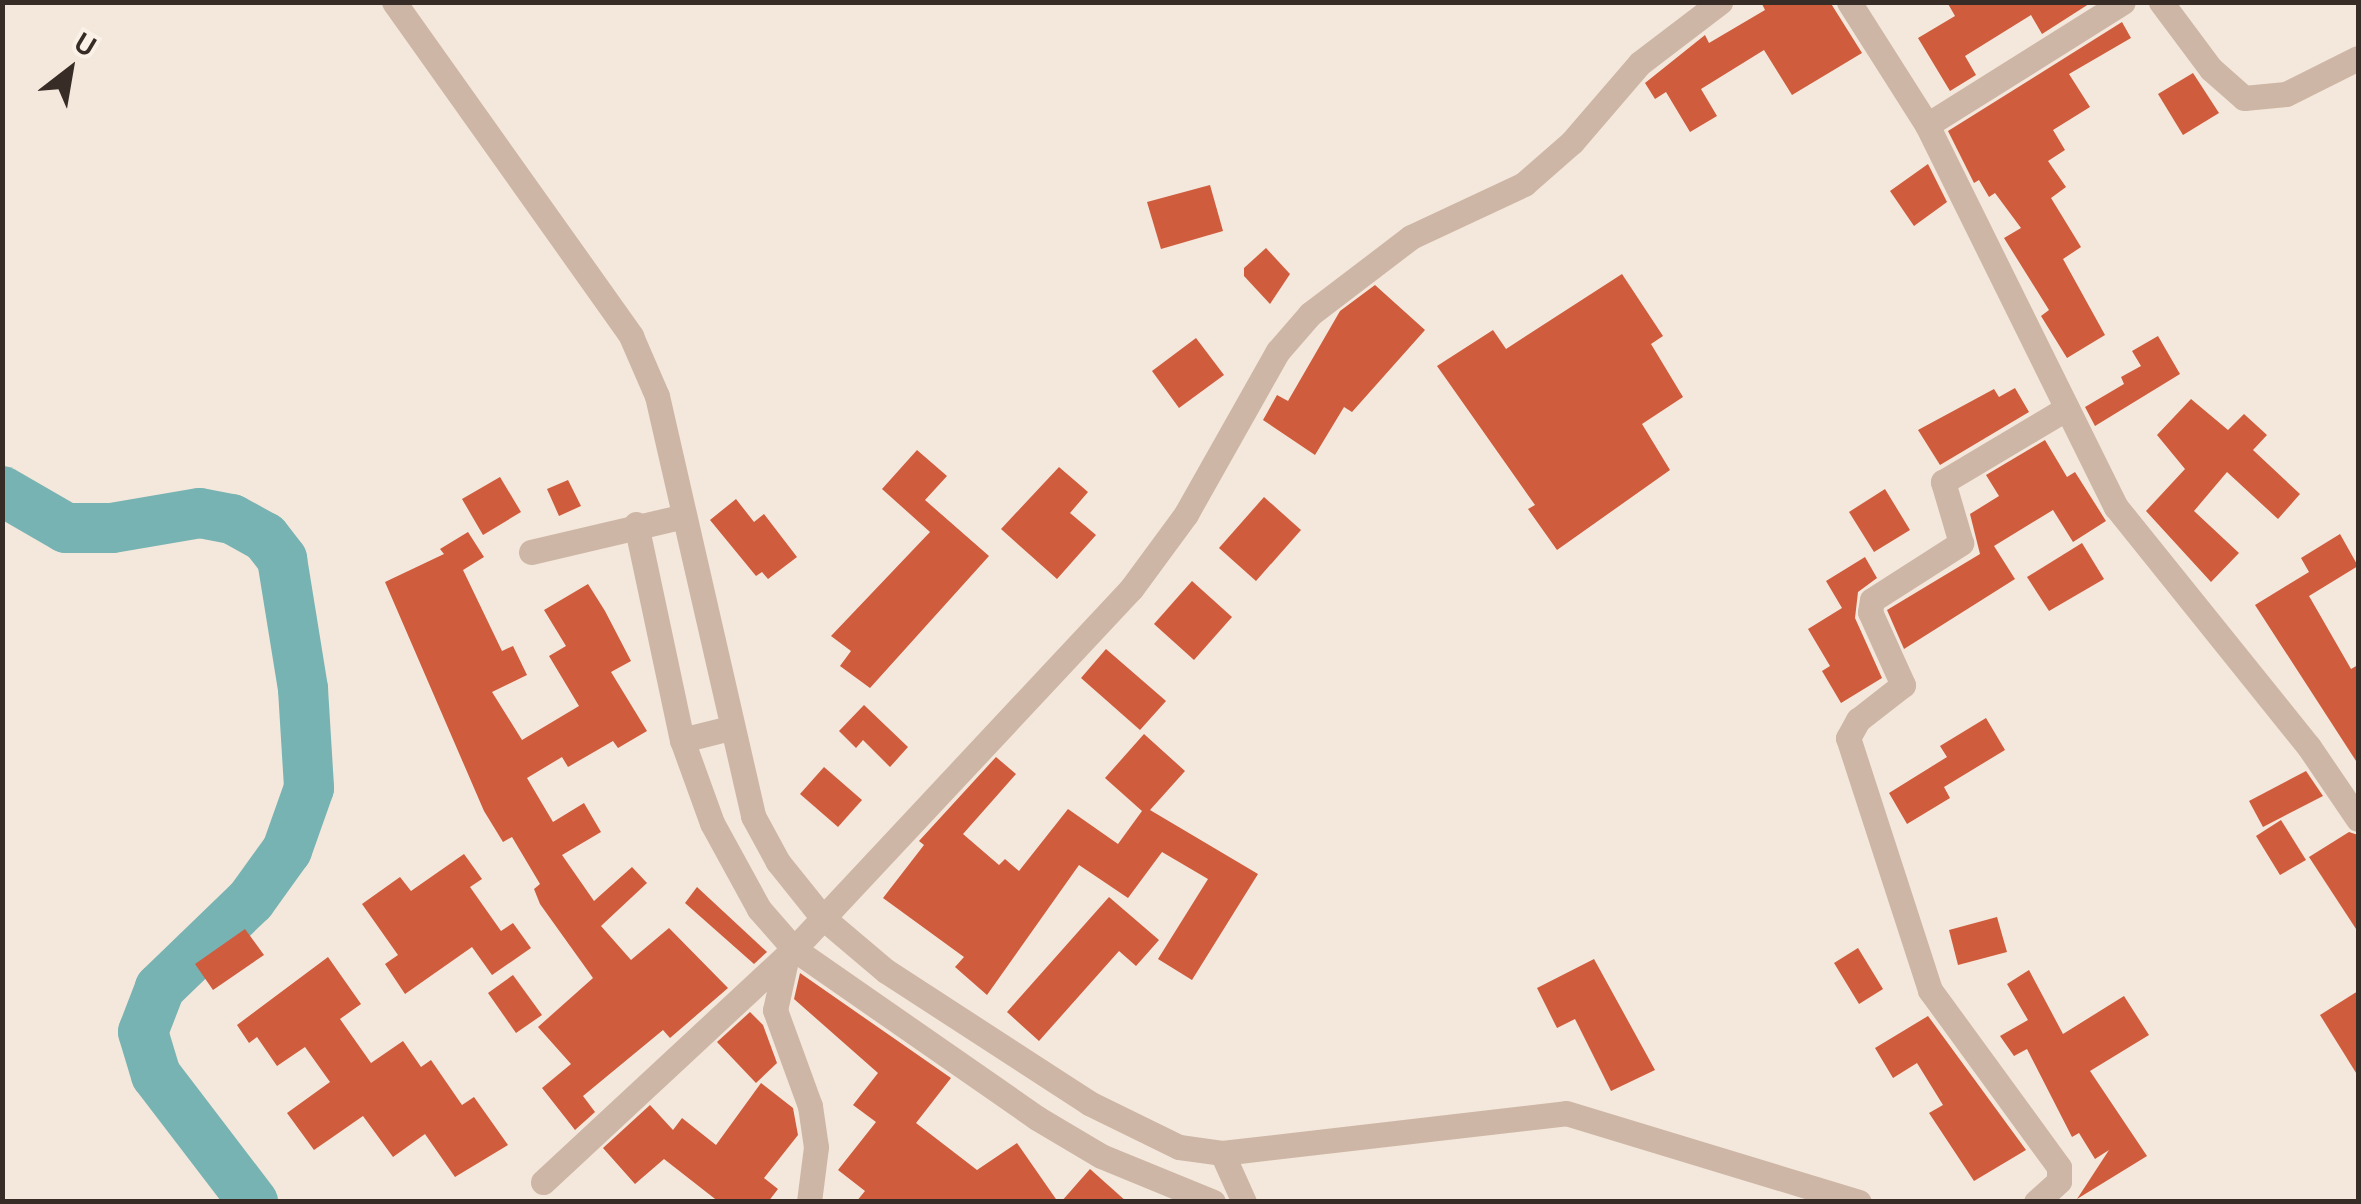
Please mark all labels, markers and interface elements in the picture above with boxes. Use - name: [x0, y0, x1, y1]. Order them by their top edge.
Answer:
- north arrow: [20, 20, 120, 120]
- text: U: [68, 24, 103, 65]

